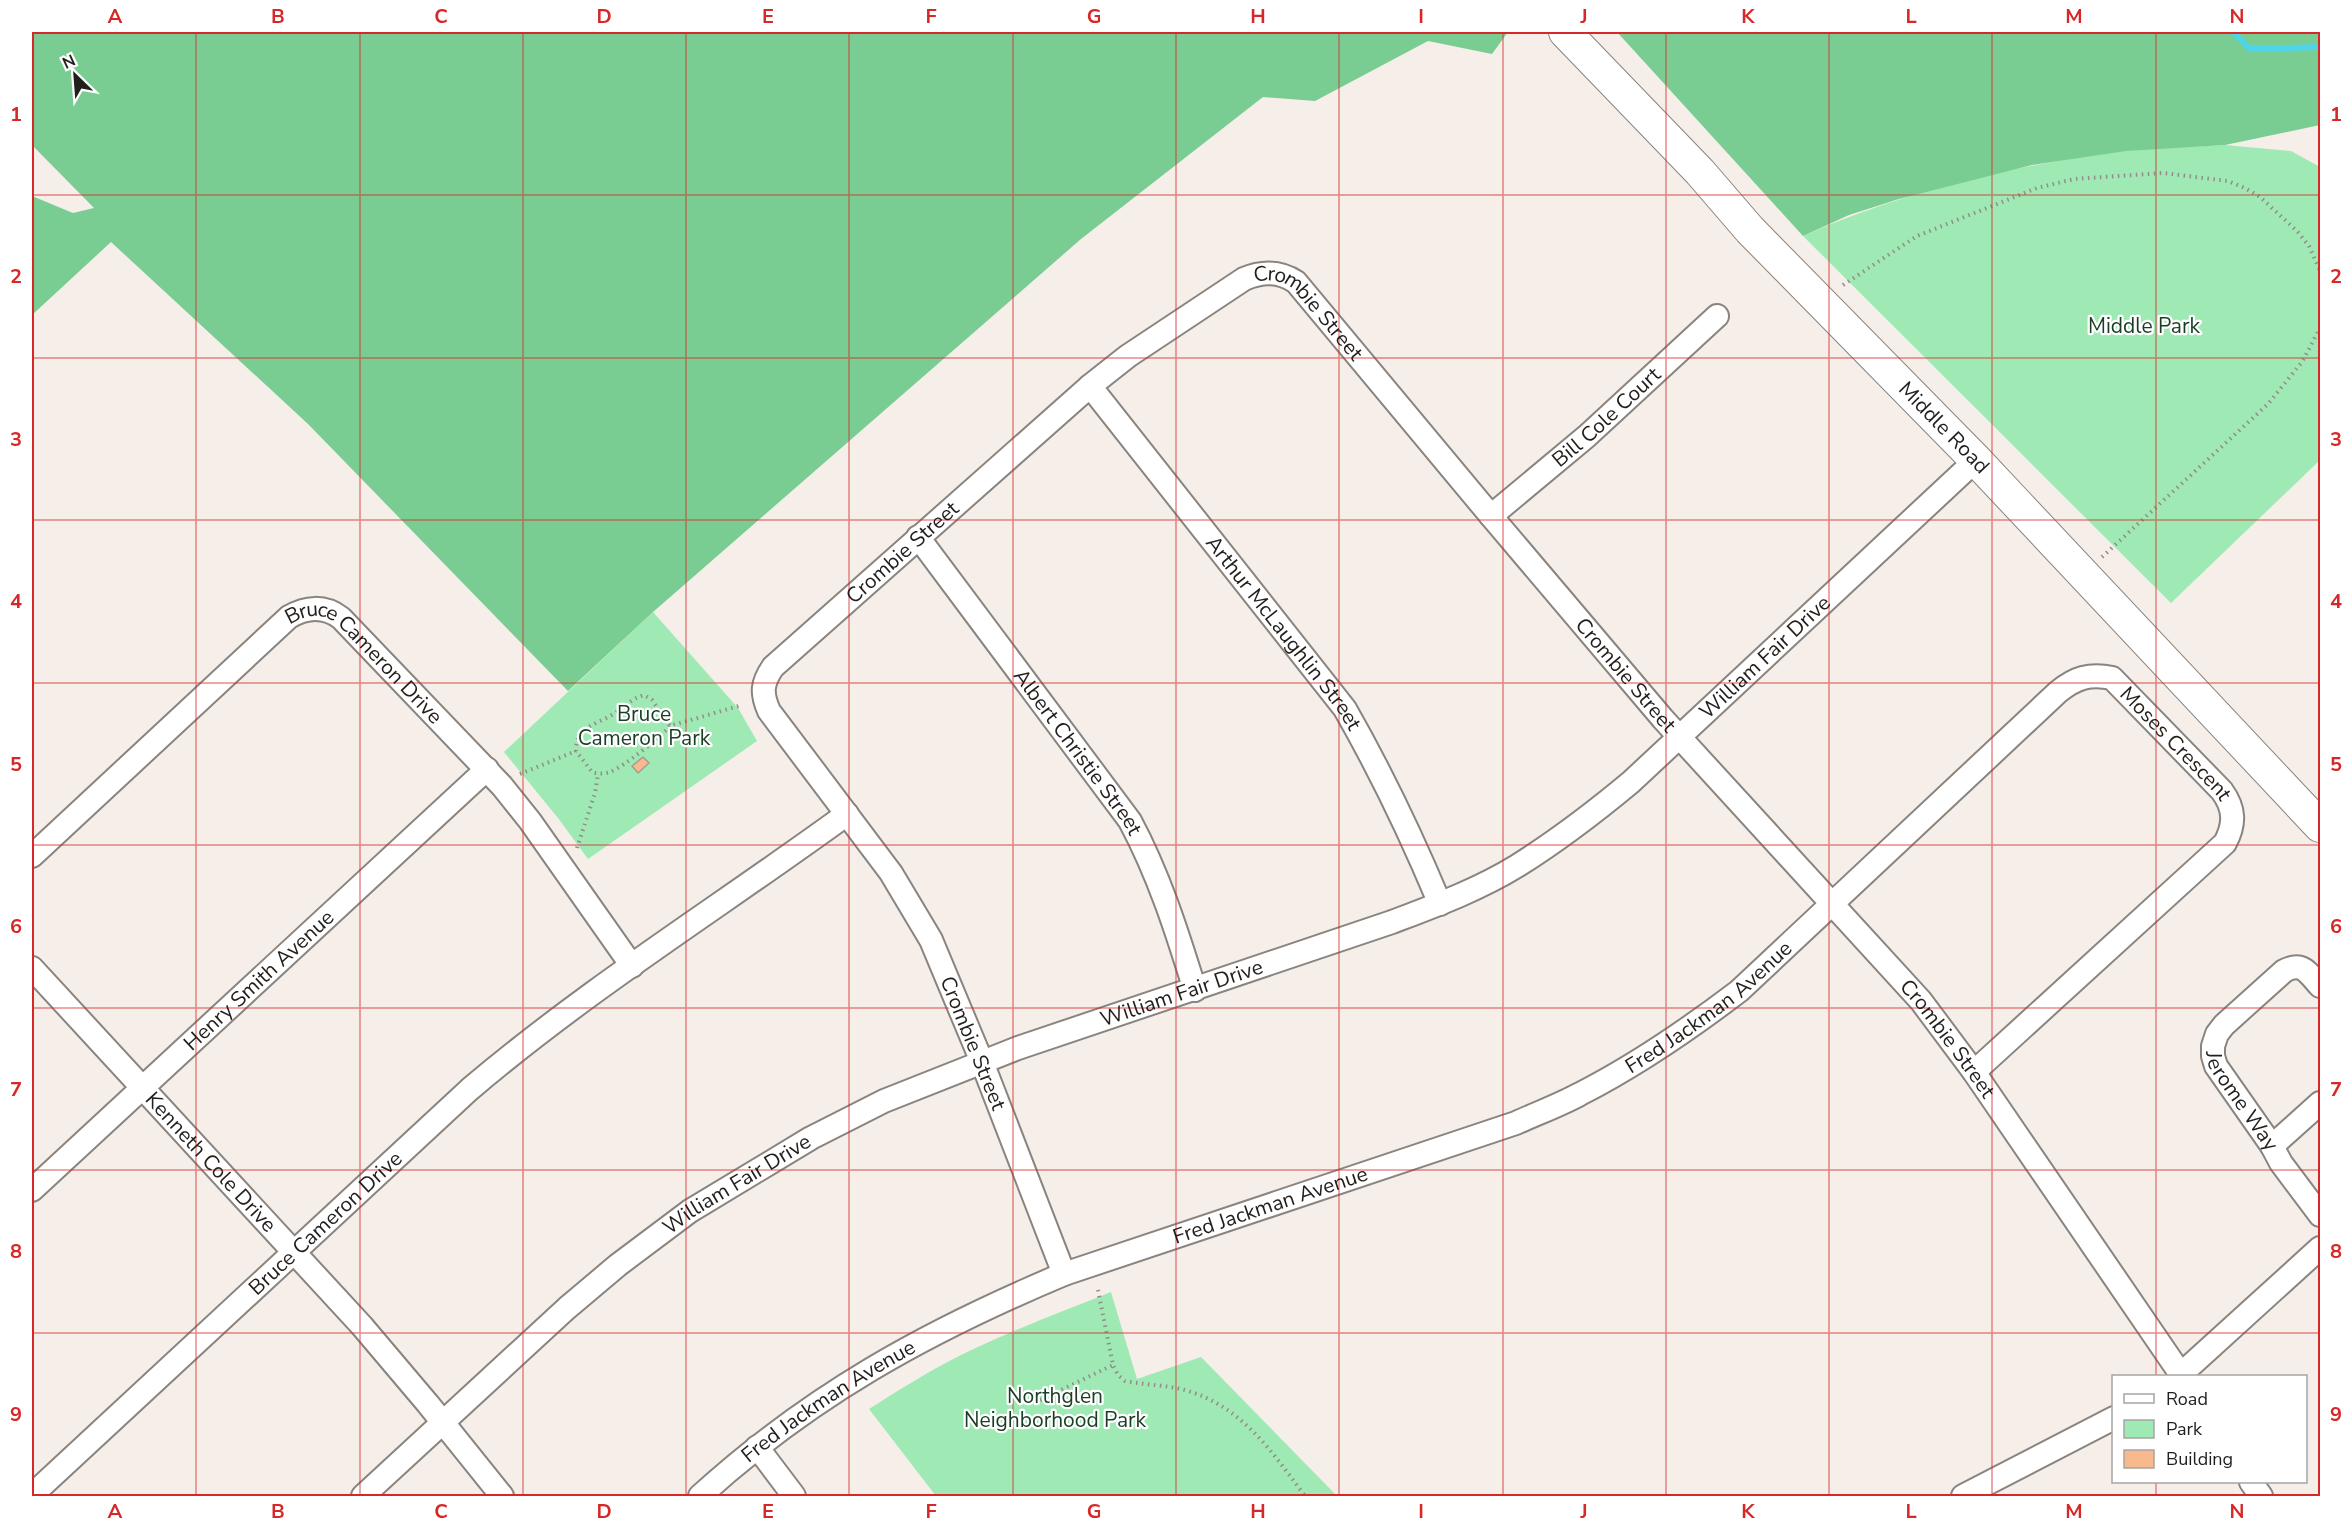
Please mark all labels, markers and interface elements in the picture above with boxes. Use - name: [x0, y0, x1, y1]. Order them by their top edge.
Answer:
- text: A: [108, 3, 123, 30]
- text: B: [271, 3, 285, 30]
- text: C: [434, 3, 448, 30]
- text: D: [596, 3, 612, 30]
- text: E: [762, 3, 774, 30]
- text: F: [925, 3, 937, 30]
- text: G: [1087, 3, 1101, 30]
- text: H: [1250, 3, 1266, 30]
- text: I: [1418, 3, 1424, 30]
- text: J: [1579, 3, 1588, 30]
- text: K: [1741, 3, 1755, 30]
- text: L: [1905, 3, 1917, 30]
- text: M: [2065, 3, 2083, 30]
- text: N: [2230, 3, 2244, 30]
- north arrow: [45, 45, 105, 105]
- text: N: [59, 50, 79, 75]
- text: 1: [10, 101, 22, 128]
- text: 1: [2330, 101, 2342, 128]
- street label: Crombie Street: [1251, 259, 1370, 367]
- text: 2: [10, 263, 22, 290]
- text: 2: [2330, 263, 2342, 290]
- park label: Middle Park: [2088, 312, 2200, 340]
- street label: Bill Cole Court: [1546, 360, 1667, 473]
- street label: Middle Road: [1892, 375, 1996, 480]
- text: 3: [10, 426, 22, 453]
- text: 3: [2330, 426, 2342, 453]
- street label: Crombie Street: [840, 494, 965, 610]
- street label: Arthur McLaughlin Street: [1199, 530, 1368, 736]
- text: 4: [10, 588, 22, 615]
- text: 4: [2330, 588, 2342, 615]
- street label: William Fair Drive: [1693, 589, 1836, 725]
- street label: Bruce Cameron Drive: [280, 595, 449, 730]
- street label: Crombie Street: [1569, 612, 1683, 739]
- street label: Albert Christie Street: [1007, 663, 1149, 840]
- street label: Moses Crescent: [2114, 680, 2239, 806]
- park label: Bruce Cameron Park: [578, 700, 711, 752]
- text: 5: [10, 751, 22, 778]
- text: 5: [2330, 751, 2342, 778]
- street label: Henry Smith Avenue: [178, 903, 340, 1057]
- text: 6: [10, 913, 22, 940]
- text: 6: [2330, 913, 2342, 940]
- street label: Fred Jackman Avenue: [1620, 934, 1798, 1080]
- street label: William Fair Drive: [1097, 953, 1266, 1033]
- street label: Crombie Street: [933, 972, 1013, 1115]
- street label: Crombie Street: [1894, 973, 2002, 1104]
- street label: Jerome Way: [2199, 1050, 2285, 1156]
- text: 7: [10, 1076, 22, 1103]
- text: 7: [2330, 1076, 2342, 1103]
- street label: Kenneth Cole Drive: [139, 1086, 283, 1238]
- street label: William Fair Drive: [657, 1127, 816, 1241]
- street label: Bruce Cameron Drive: [242, 1145, 408, 1301]
- street label: Fred Jackman Avenue: [1169, 1160, 1371, 1251]
- text: 8: [10, 1238, 22, 1265]
- text: 8: [2330, 1238, 2342, 1265]
- street label: Fred Jackman Avenue: [735, 1333, 920, 1469]
- legend: [2112, 1375, 2307, 1483]
- park label: Northglen Neighborhood Park: [964, 1382, 1147, 1434]
- text: Road: [2166, 1387, 2208, 1411]
- text: 9: [10, 1401, 22, 1428]
- text: 9: [2330, 1401, 2342, 1428]
- text: Park: [2166, 1417, 2203, 1441]
- text: Building: [2166, 1447, 2233, 1471]
- text: A: [108, 1498, 123, 1525]
- text: B: [271, 1498, 285, 1525]
- text: C: [434, 1498, 448, 1525]
- text: D: [596, 1498, 612, 1525]
- text: E: [762, 1498, 774, 1525]
- text: F: [925, 1498, 937, 1525]
- text: G: [1087, 1498, 1101, 1525]
- text: H: [1250, 1498, 1266, 1525]
- text: I: [1418, 1498, 1424, 1525]
- text: J: [1579, 1498, 1588, 1525]
- text: K: [1741, 1498, 1755, 1525]
- text: L: [1905, 1498, 1917, 1525]
- text: M: [2065, 1498, 2083, 1525]
- text: N: [2230, 1498, 2244, 1525]

